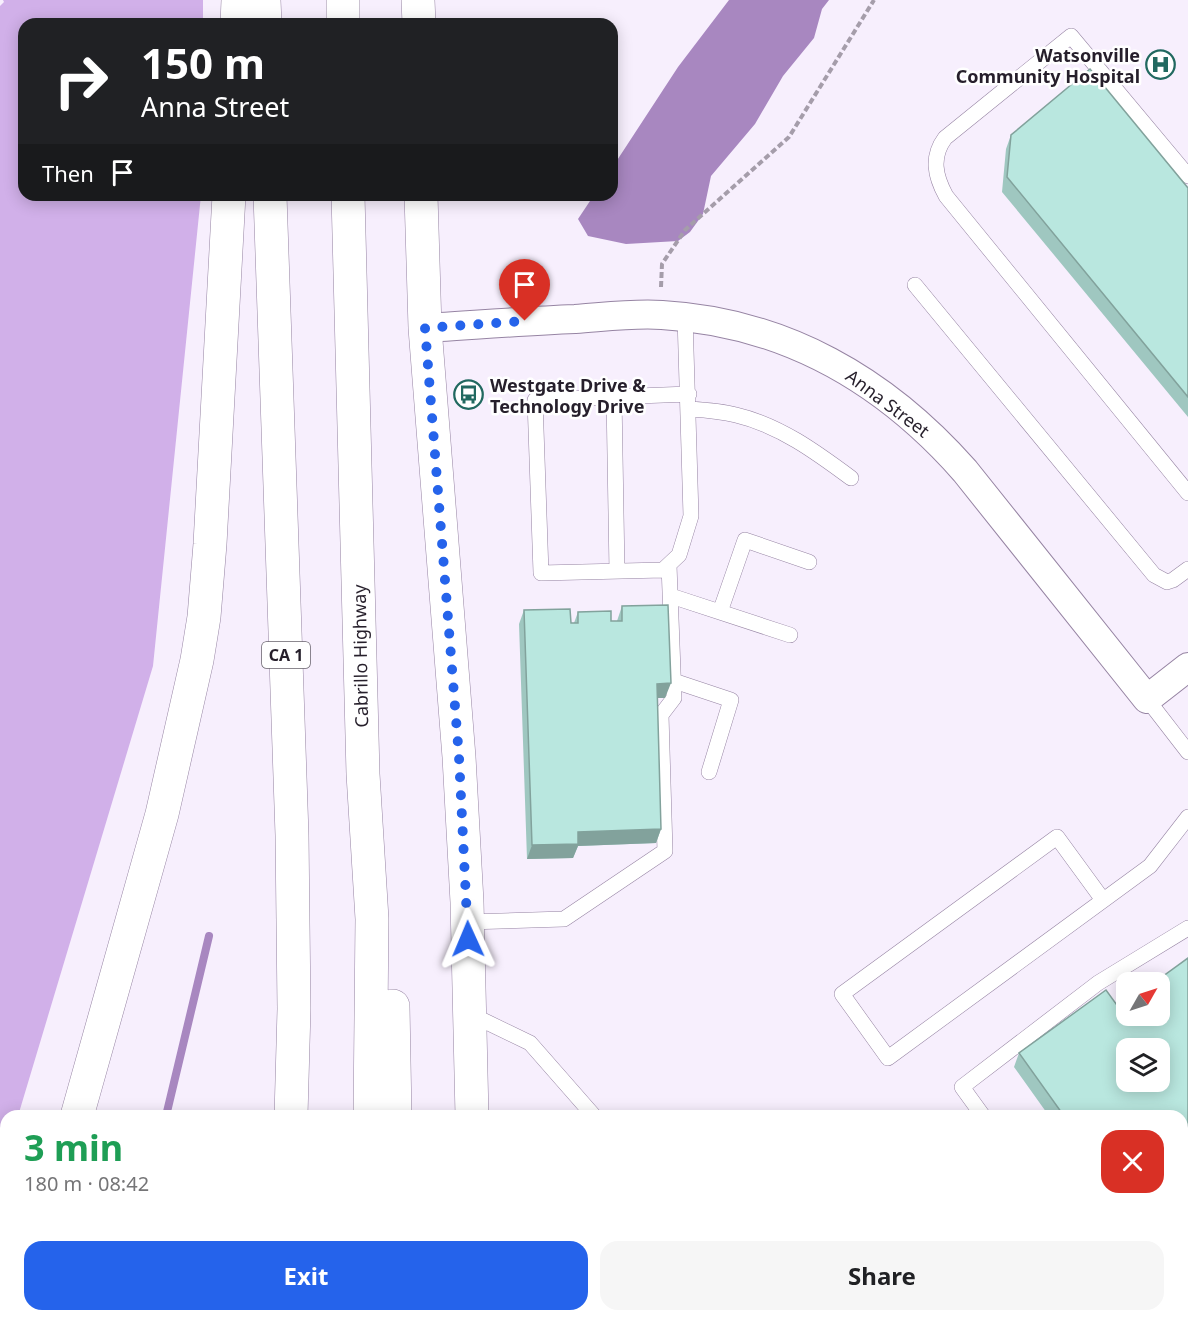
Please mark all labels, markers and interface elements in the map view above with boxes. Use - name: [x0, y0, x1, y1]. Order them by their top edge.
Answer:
- text: 150 m: [141, 34, 265, 91]
- icon: right: [42, 42, 120, 120]
- place label: Watsonville Community Hospital: [956, 43, 1140, 88]
- hospital icon: Watsonville Community Hospital: [1145, 49, 1177, 81]
- text: Anna Street: [141, 88, 289, 125]
- icon: arrive: [106, 156, 139, 189]
- text: Then: [42, 158, 94, 188]
- pin: [499, 259, 550, 321]
- icon: arrive: [508, 268, 541, 301]
- street label: Anna Street: [841, 364, 935, 443]
- place label: Westgate Drive & Technology Drive: [490, 373, 646, 418]
- bus stop icon: Westgate Drive & Technology Drive: [453, 379, 485, 411]
- street label: Cabrillo Highway: [347, 583, 373, 728]
- road number: CA 1: [262, 642, 310, 668]
- position arrow: [436, 907, 500, 971]
- north arrow: [1116, 972, 1170, 1026]
- map controls: [1116, 972, 1170, 1092]
- button: layers: [1116, 1038, 1170, 1092]
- text: 3 min: [24, 1123, 123, 1172]
- button: close: [1101, 1130, 1164, 1193]
- text: 180 m · 08:42: [24, 1170, 149, 1197]
- button: Exit: [24, 1241, 588, 1310]
- button: Share: [600, 1241, 1164, 1310]

